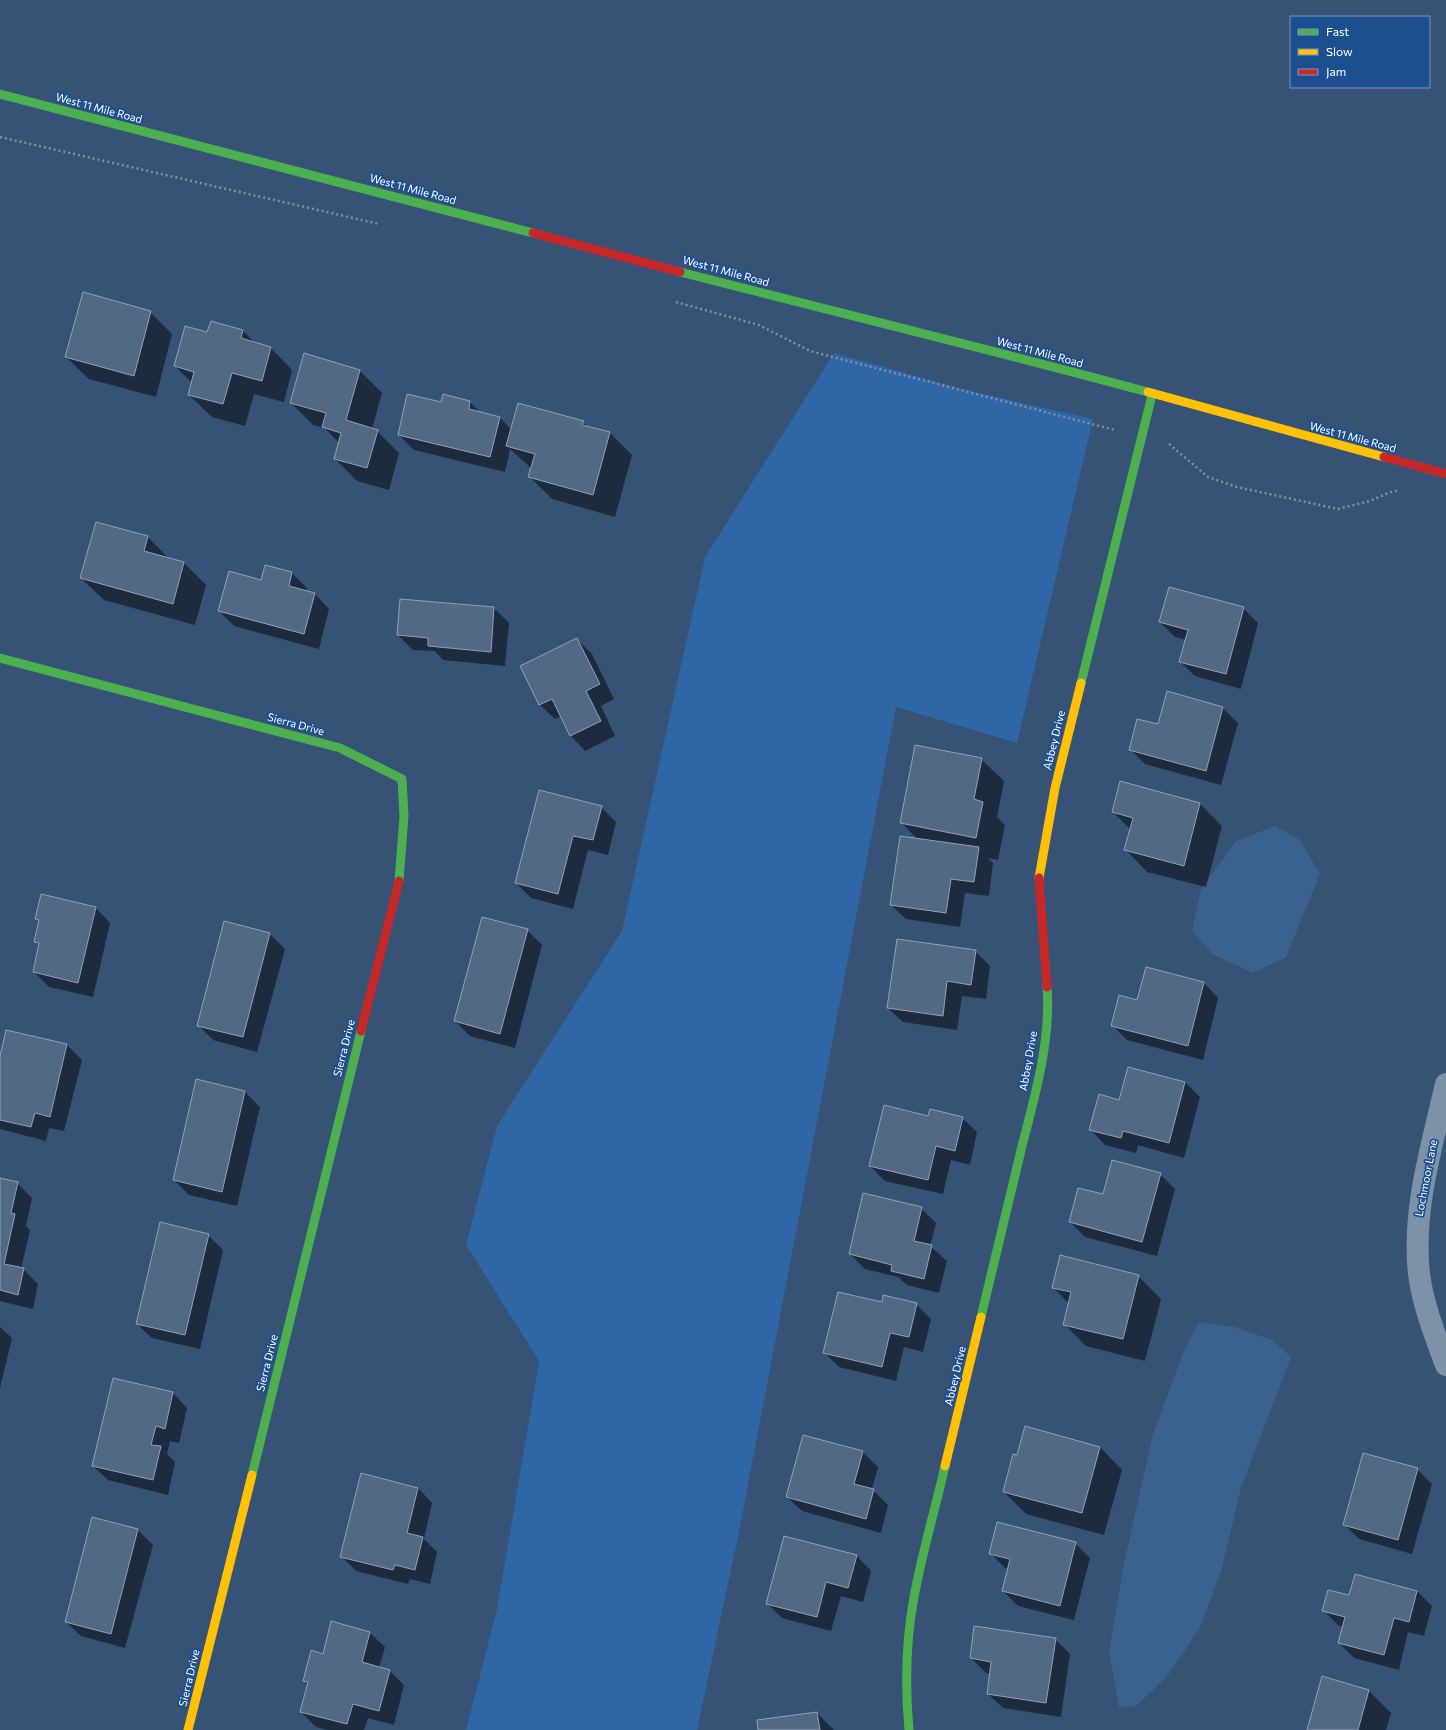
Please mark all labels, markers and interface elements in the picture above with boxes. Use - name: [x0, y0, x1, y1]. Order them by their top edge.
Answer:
- legend: [1290, 16, 1430, 88]
- text: Fast: [1326, 24, 1349, 38]
- text: Slow: [1326, 44, 1353, 58]
- text: Jam: [1326, 64, 1346, 79]
- street label: West 11 Mile Road: [54, 90, 144, 125]
- street label: West 11 Mile Road: [368, 171, 458, 206]
- street label: West 11 Mile Road: [681, 253, 771, 288]
- street label: West 11 Mile Road: [995, 334, 1085, 369]
- street label: West 11 Mile Road: [1308, 419, 1398, 454]
- street label: Abbey Drive: [1040, 709, 1067, 771]
- street label: Sierra Drive: [266, 710, 326, 737]
- street label: Sierra Drive: [330, 1018, 357, 1078]
- street label: Abbey Drive: [1016, 1030, 1039, 1092]
- street label: Lochmoor Lane: [1412, 1138, 1439, 1217]
- street label: Sierra Drive: [253, 1333, 280, 1393]
- street label: Abbey Drive: [941, 1345, 968, 1407]
- street label: Sierra Drive: [176, 1648, 201, 1708]

